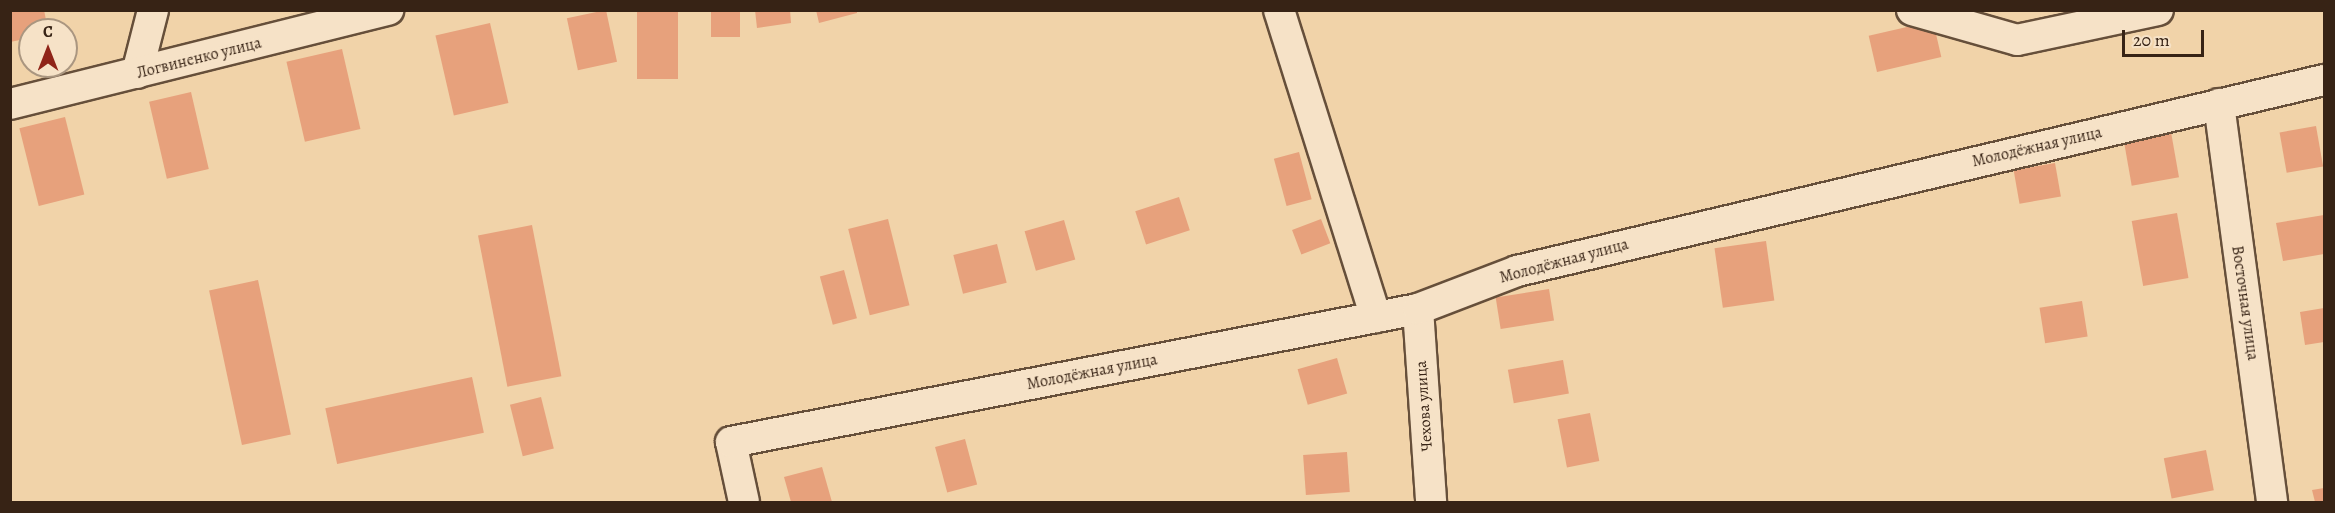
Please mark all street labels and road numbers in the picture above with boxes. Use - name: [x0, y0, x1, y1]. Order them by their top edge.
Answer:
- street label: Логвиненко улица: [135, 33, 263, 83]
- street label: Молодёжная улица: [1970, 123, 2104, 171]
- street label: Молодёжная улица: [1497, 235, 1631, 287]
- street label: Восточная улица: [2227, 244, 2263, 362]
- street label: Молодёжная улица: [1025, 350, 1159, 394]
- street label: Чехова улица: [1411, 360, 1437, 452]

